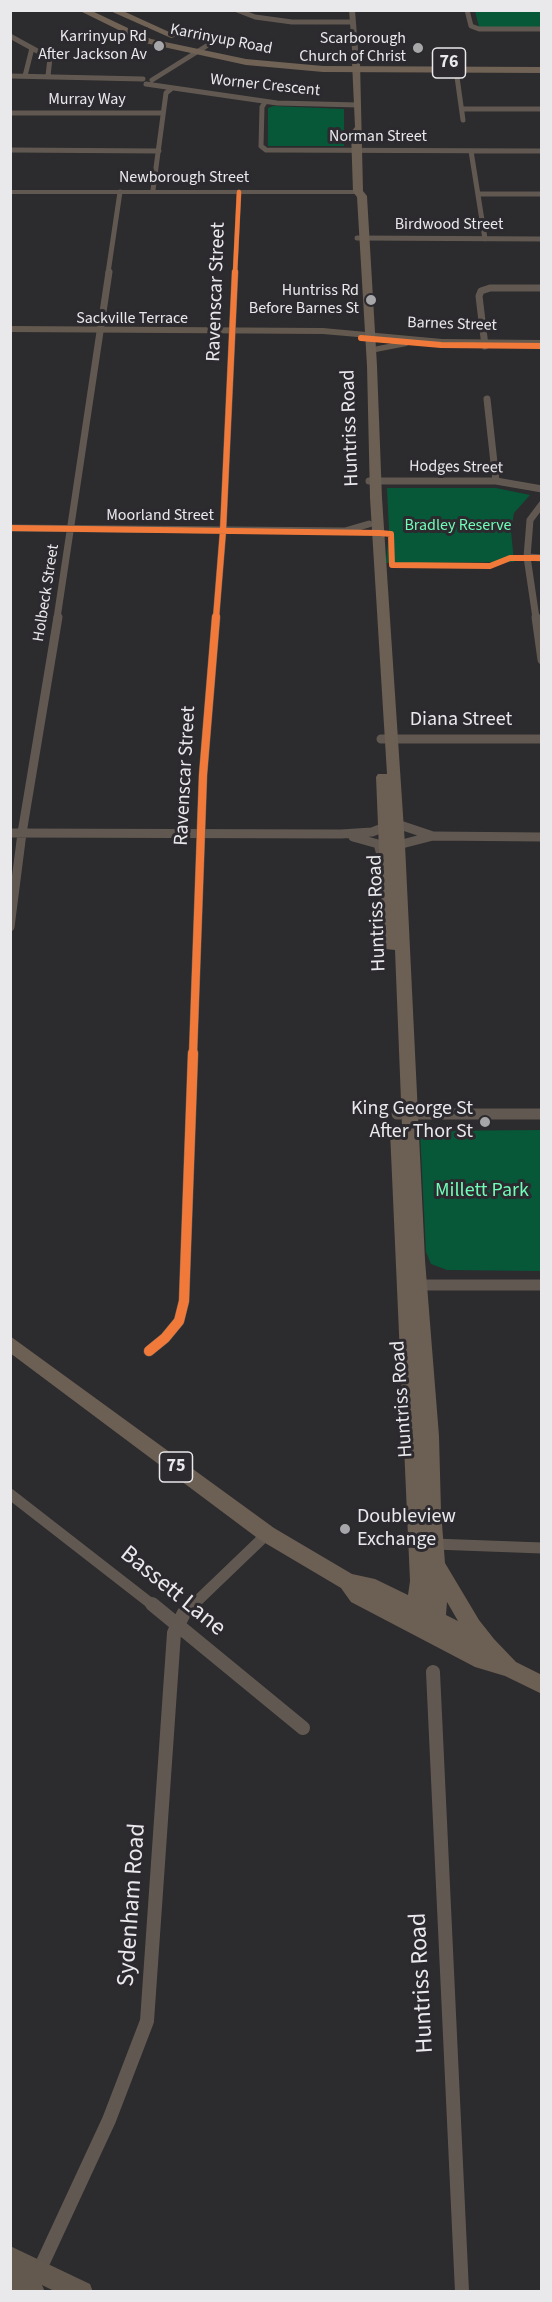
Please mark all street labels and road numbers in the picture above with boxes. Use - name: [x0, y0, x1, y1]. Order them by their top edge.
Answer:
- street label: Karrinyup Road: [168, 21, 274, 59]
- road number: 76: [432, 48, 466, 78]
- street label: Worner Crescent: [209, 71, 321, 101]
- street label: Murray Way: [48, 90, 126, 110]
- street label: Norman Street: [329, 127, 427, 147]
- street label: Newborough Street: [119, 168, 249, 188]
- street label: Birdwood Street: [395, 215, 503, 235]
- street label: Ravenscar Street: [203, 222, 231, 362]
- street label: Sackville Terrace: [76, 309, 188, 329]
- street label: Barnes Street: [407, 314, 497, 336]
- street label: Huntriss Road: [337, 369, 365, 487]
- street label: Hodges Street: [409, 458, 503, 478]
- street label: Moorland Street: [106, 506, 214, 526]
- street label: Holbeck Street: [30, 543, 64, 643]
- street label: Ravenscar Street: [170, 705, 202, 847]
- street label: Diana Street: [410, 709, 512, 733]
- street label: Huntriss Road: [364, 854, 392, 972]
- street label: Huntriss Road: [387, 1340, 419, 1458]
- road number: 75: [160, 1452, 192, 1482]
- street label: Bassett Lane: [113, 1541, 231, 1643]
- street label: Sydenham Road: [113, 1822, 153, 1988]
- street label: Huntriss Road: [405, 1912, 441, 2054]

